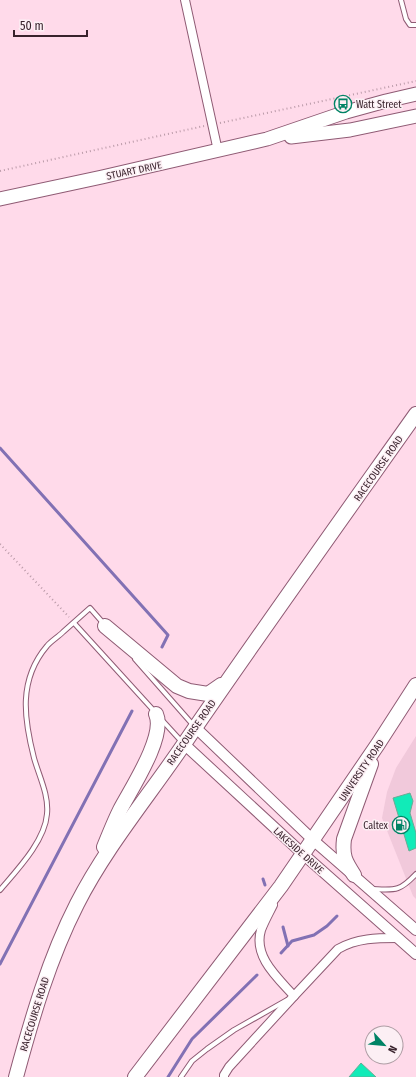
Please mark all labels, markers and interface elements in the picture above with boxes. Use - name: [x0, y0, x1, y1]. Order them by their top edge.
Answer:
- scale bar: [14, 12, 87, 38]
- text: 50 m: [20, 19, 44, 33]
- bus stop icon: Watt Street: [333, 94, 353, 114]
- place label: Watt Street: [356, 99, 402, 111]
- street label: STUART DRIVE: [105, 159, 163, 183]
- street label: RACECOURSE ROAD: [352, 433, 406, 504]
- street label: RACECOURSE ROAD: [165, 697, 219, 768]
- street label: UNIVERSITY ROAD: [337, 737, 387, 804]
- fuel station icon: Caltex: [391, 815, 411, 835]
- place label: Caltex: [363, 820, 389, 832]
- street label: LAKESIDE DRIVE: [271, 825, 326, 877]
- street label: RACECOURSE ROAD: [18, 975, 52, 1053]
- north arrow: [364, 1025, 404, 1065]
- text: N: [385, 1043, 400, 1055]

